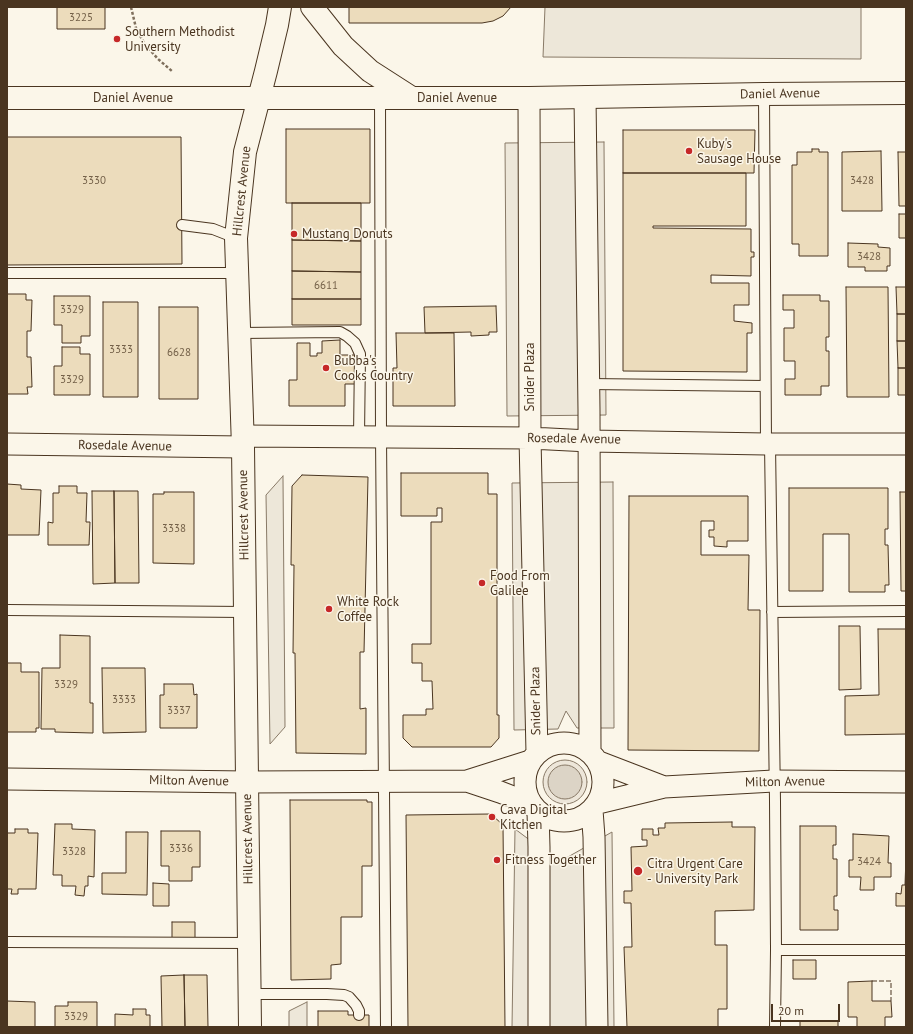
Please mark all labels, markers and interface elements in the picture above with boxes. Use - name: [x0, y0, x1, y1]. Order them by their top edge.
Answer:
- house number: 3225: [69, 11, 93, 25]
- place label: Southern Methodist University: [125, 24, 235, 55]
- marker: Southern Methodist University: [112, 34, 122, 44]
- street label: Daniel Avenue: [740, 86, 820, 102]
- street label: Daniel Avenue: [93, 90, 173, 106]
- street label: Daniel Avenue: [417, 90, 497, 106]
- place label: Kuby's Sausage House: [697, 136, 781, 167]
- street label: Hillcrest Avenue: [230, 145, 254, 237]
- marker: Kuby's Sausage House: [684, 146, 694, 156]
- house number: 3330: [82, 174, 106, 188]
- house number: 3428: [850, 174, 874, 188]
- place label: Mustang Donuts: [302, 226, 393, 242]
- marker: Mustang Donuts: [289, 229, 299, 239]
- house number: 3428: [857, 250, 881, 264]
- house number: 6611: [314, 279, 338, 293]
- house number: 3329: [60, 303, 84, 317]
- house number: 3333: [109, 343, 133, 357]
- street label: Snider Plaza: [522, 343, 538, 411]
- house number: 6628: [167, 346, 191, 360]
- place label: Bubba's Cooks Country: [334, 353, 413, 384]
- marker: Bubba's Cooks Country: [321, 363, 331, 373]
- house number: 3329: [60, 373, 84, 387]
- street label: Rosedale Avenue: [527, 430, 621, 448]
- street label: Rosedale Avenue: [78, 437, 172, 455]
- street label: Hillcrest Avenue: [235, 470, 253, 560]
- house number: 3338: [162, 522, 186, 536]
- place label: Food From Galilee: [490, 568, 550, 599]
- marker: Food From Galilee: [477, 578, 487, 588]
- place label: White Rock Coffee: [337, 594, 399, 625]
- marker: White Rock Coffee: [324, 604, 334, 614]
- street label: Snider Plaza: [528, 666, 544, 736]
- house number: 3329: [54, 678, 78, 692]
- house number: 3333: [112, 693, 136, 707]
- house number: 3337: [167, 704, 191, 718]
- street label: Milton Avenue: [149, 773, 229, 789]
- street label: Milton Avenue: [745, 774, 825, 790]
- street label: Hillcrest Avenue: [239, 794, 257, 884]
- place label: Cava Digital Kitchen: [500, 802, 567, 833]
- marker: Cava Digital Kitchen: [487, 812, 497, 822]
- house number: 3336: [169, 842, 193, 856]
- house number: 3328: [62, 845, 86, 859]
- place label: Fitness Together: [505, 852, 596, 868]
- marker: Fitness Together: [492, 855, 502, 865]
- house number: 3424: [857, 855, 881, 869]
- place label: Citra Urgent Care - University Park: [647, 856, 743, 887]
- marker: Citra Urgent Care - University Park: [632, 865, 644, 877]
- scale bar: [773, 996, 842, 1022]
- text: 20 m: [778, 1003, 804, 1018]
- house number: 3329: [64, 1010, 88, 1024]

